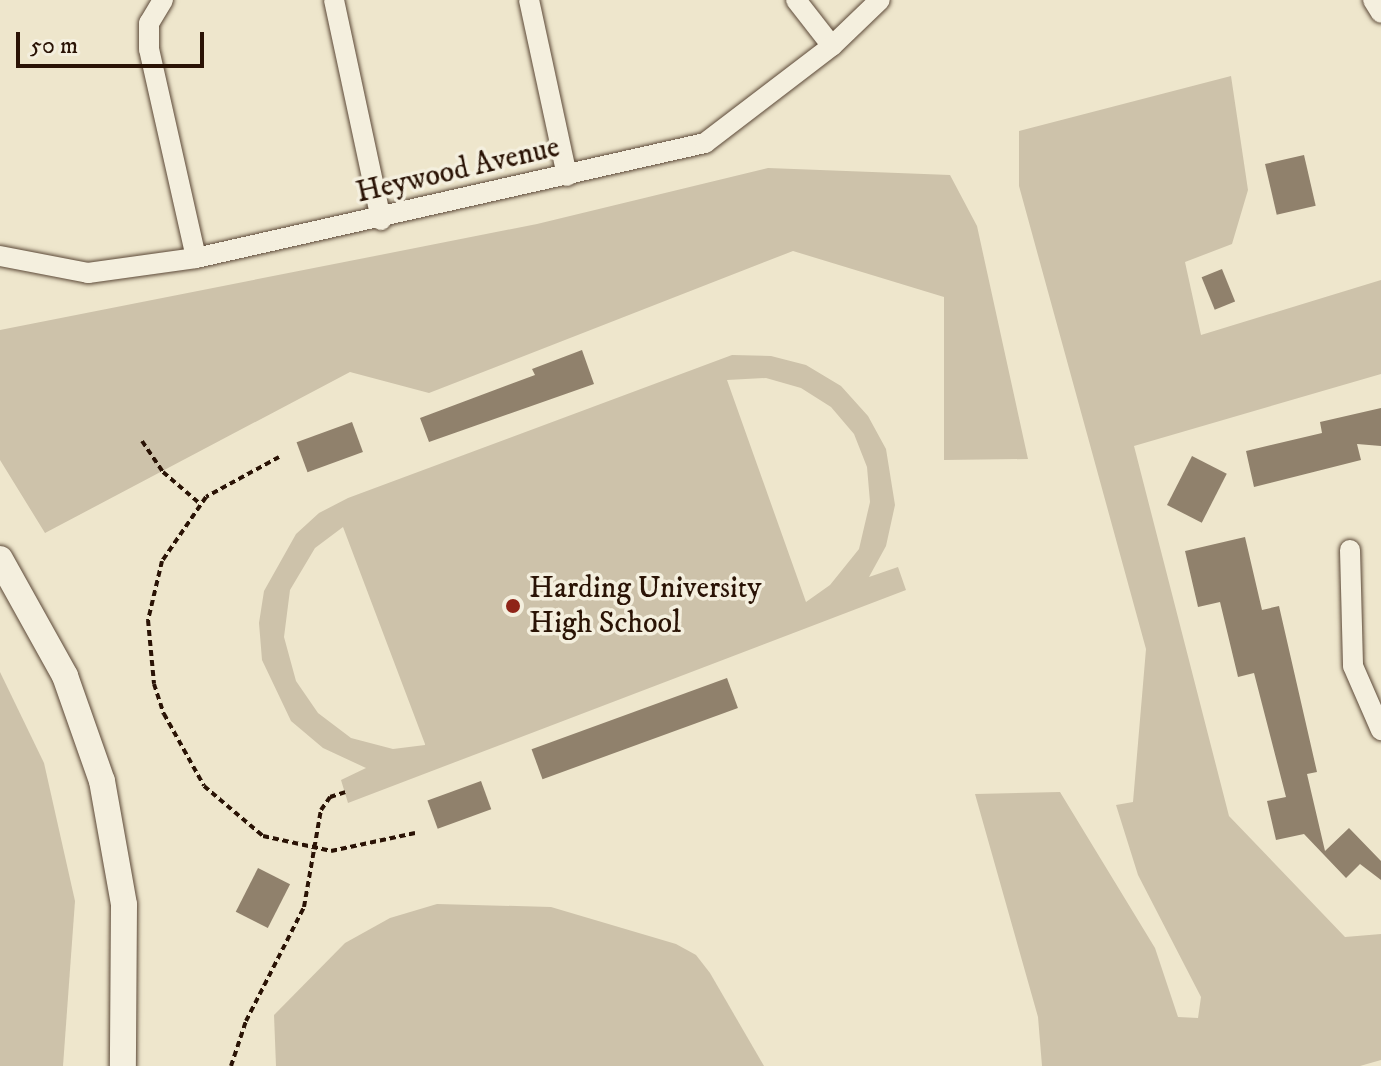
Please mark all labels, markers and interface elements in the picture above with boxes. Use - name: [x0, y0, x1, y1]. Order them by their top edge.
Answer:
- scale bar: [20, 16, 208, 66]
- text: 50 m: [30, 31, 78, 61]
- street label: Heywood Avenue: [353, 130, 563, 212]
- place label: Harding University High School: [529, 571, 762, 642]
- marker: Harding University High School: [504, 597, 522, 615]

